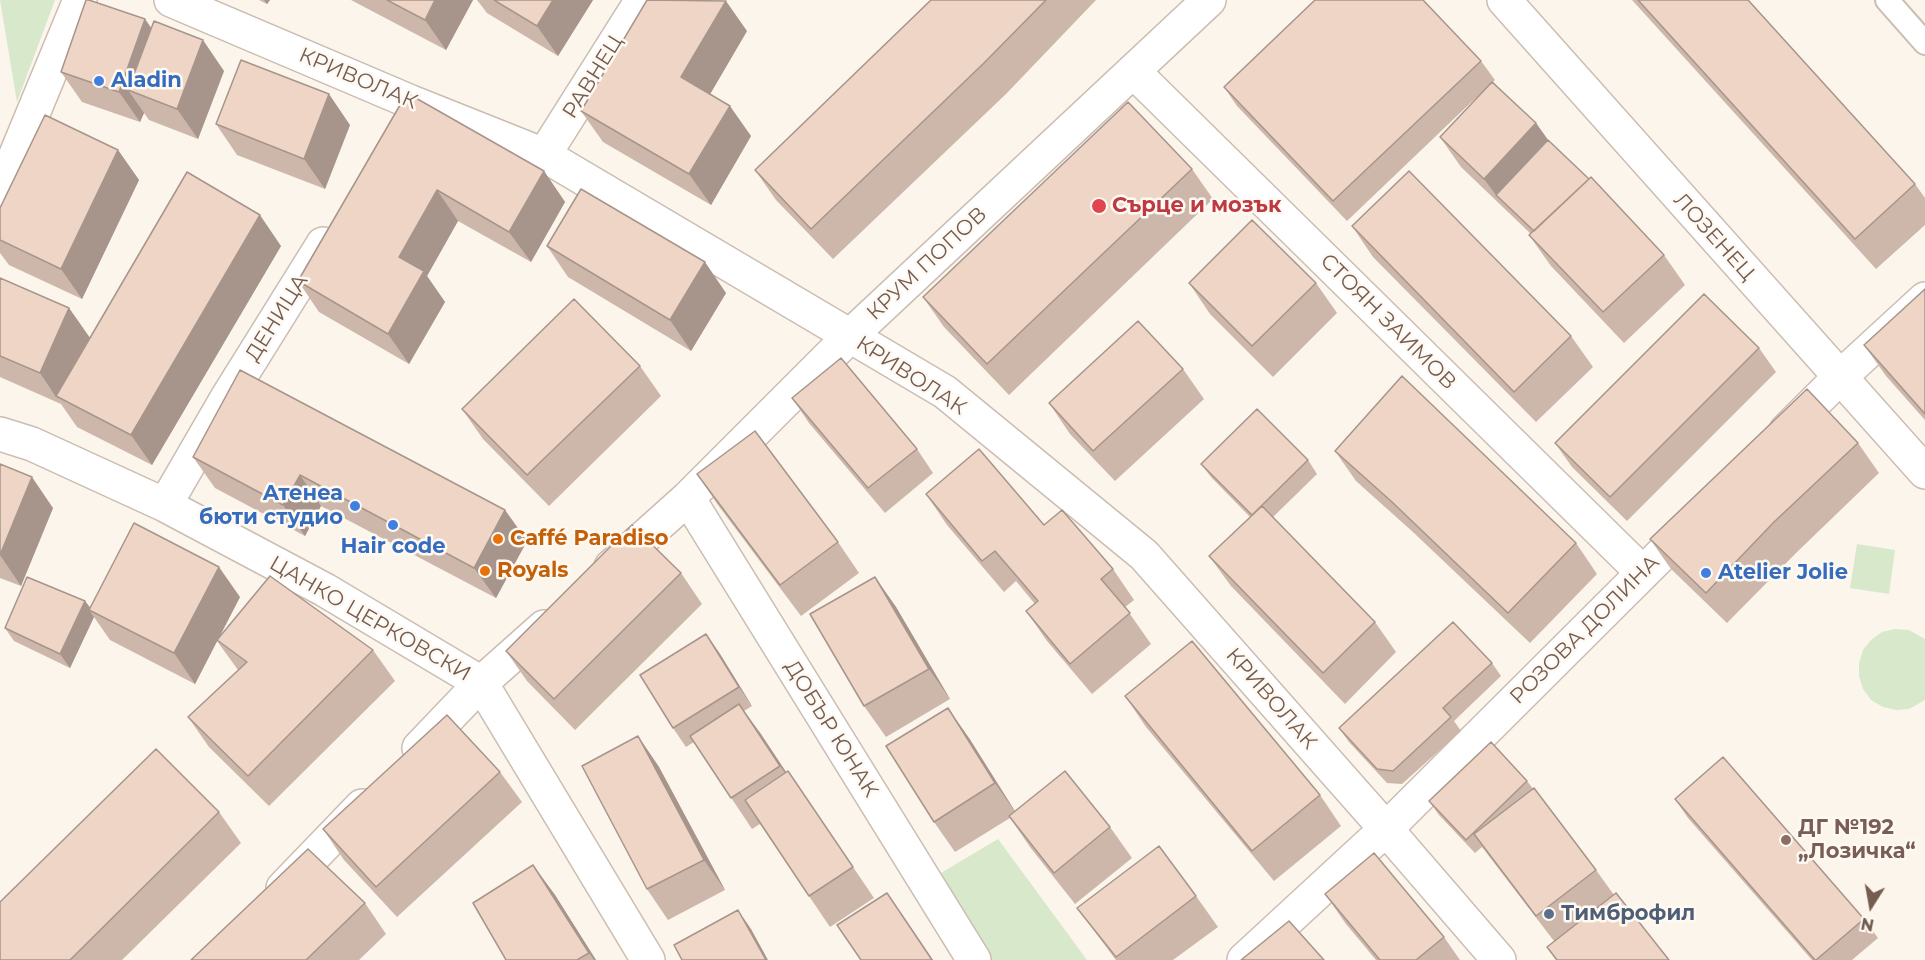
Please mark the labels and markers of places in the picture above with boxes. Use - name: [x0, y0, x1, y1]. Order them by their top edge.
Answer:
- place label: Aladin: [111, 68, 182, 94]
- marker: Aladin: [92, 74, 106, 88]
- place label: Сърце и мозък: [1112, 193, 1281, 219]
- marker: Сърце и мозък: [1090, 197, 1108, 215]
- place label: Атенеа бюти студио: [199, 481, 343, 531]
- marker: Атенеа бюти студио: [348, 499, 362, 513]
- marker: Hair code: [386, 518, 400, 532]
- place label: Caffé Paradiso: [510, 526, 669, 552]
- marker: Caffé Paradiso: [491, 532, 505, 546]
- place label: Hair code: [340, 534, 446, 560]
- place label: Royals: [497, 558, 568, 584]
- place label: Atelier Jolie: [1718, 560, 1848, 586]
- marker: Royals: [478, 564, 492, 578]
- marker: Atelier Jolie: [1699, 566, 1713, 580]
- place label: ДГ №192 „Лозичка“: [1798, 815, 1916, 865]
- marker: ДГ №192 „Лозичка“: [1779, 833, 1793, 847]
- place label: Тимброфил: [1561, 901, 1695, 927]
- marker: Тимброфил: [1542, 907, 1556, 921]

